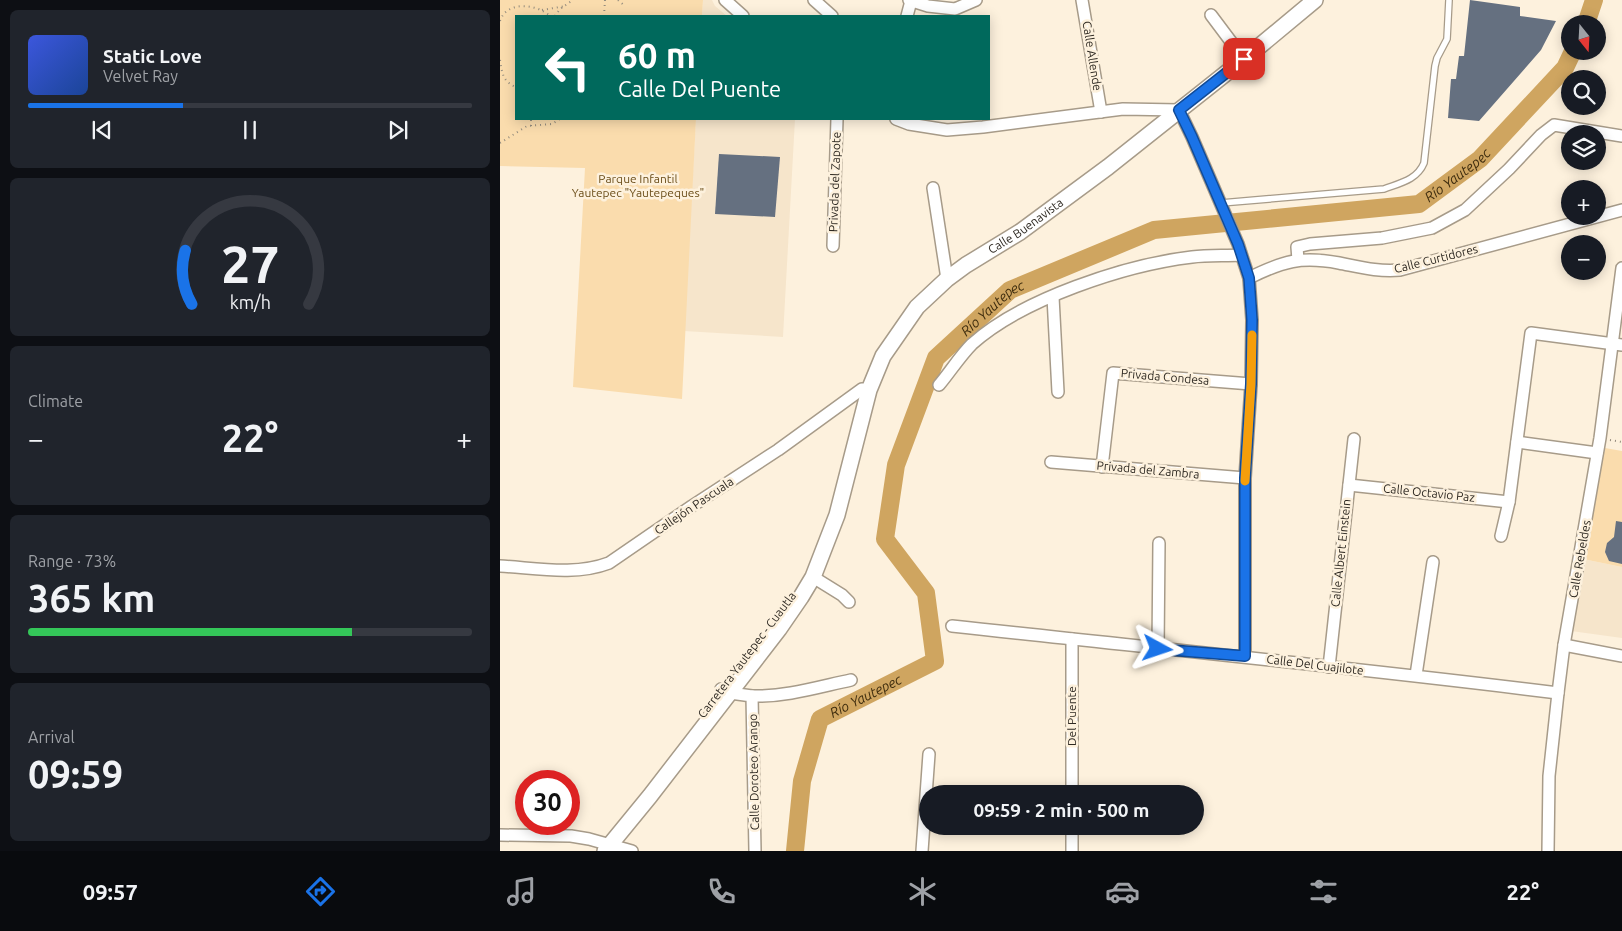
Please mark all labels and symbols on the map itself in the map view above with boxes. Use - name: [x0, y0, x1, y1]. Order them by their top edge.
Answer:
- north arrow: [1561, 15, 1606, 60]
- street label: Calle Allende: [1081, 20, 1104, 92]
- pin: [1223, 38, 1265, 80]
- street label: Privada del Zapote: [826, 132, 843, 232]
- water label: Río Yautepec: [1421, 145, 1494, 205]
- park label: Parque Infantil Yautepec "Yautepeques": [572, 172, 704, 199]
- street label: Calle Buenavista: [985, 195, 1065, 256]
- street label: Calle Curtidores: [1393, 242, 1479, 275]
- water label: Río Yautepec: [957, 277, 1027, 339]
- street label: Privada Condesa: [1120, 366, 1210, 387]
- street label: Privada del Zambra: [1096, 459, 1200, 480]
- street label: Callejón Pascuala: [652, 474, 736, 537]
- street label: Calle Octavio Paz: [1383, 481, 1476, 504]
- street label: Calle Albert Einstein: [1328, 498, 1353, 608]
- street label: Calle Rebeldes: [1566, 519, 1593, 599]
- street label: Carretera Yautepec - Cuautla: [695, 589, 798, 720]
- position arrow: [1131, 622, 1183, 674]
- street label: Calle Del Cuajilote: [1266, 652, 1364, 677]
- water label: Río Yautepec: [827, 671, 905, 721]
- street label: Del Puente: [1065, 686, 1078, 746]
- street label: Calle Doroteo Arango: [746, 714, 761, 830]
- speed limit sign: 30: [515, 770, 580, 835]

